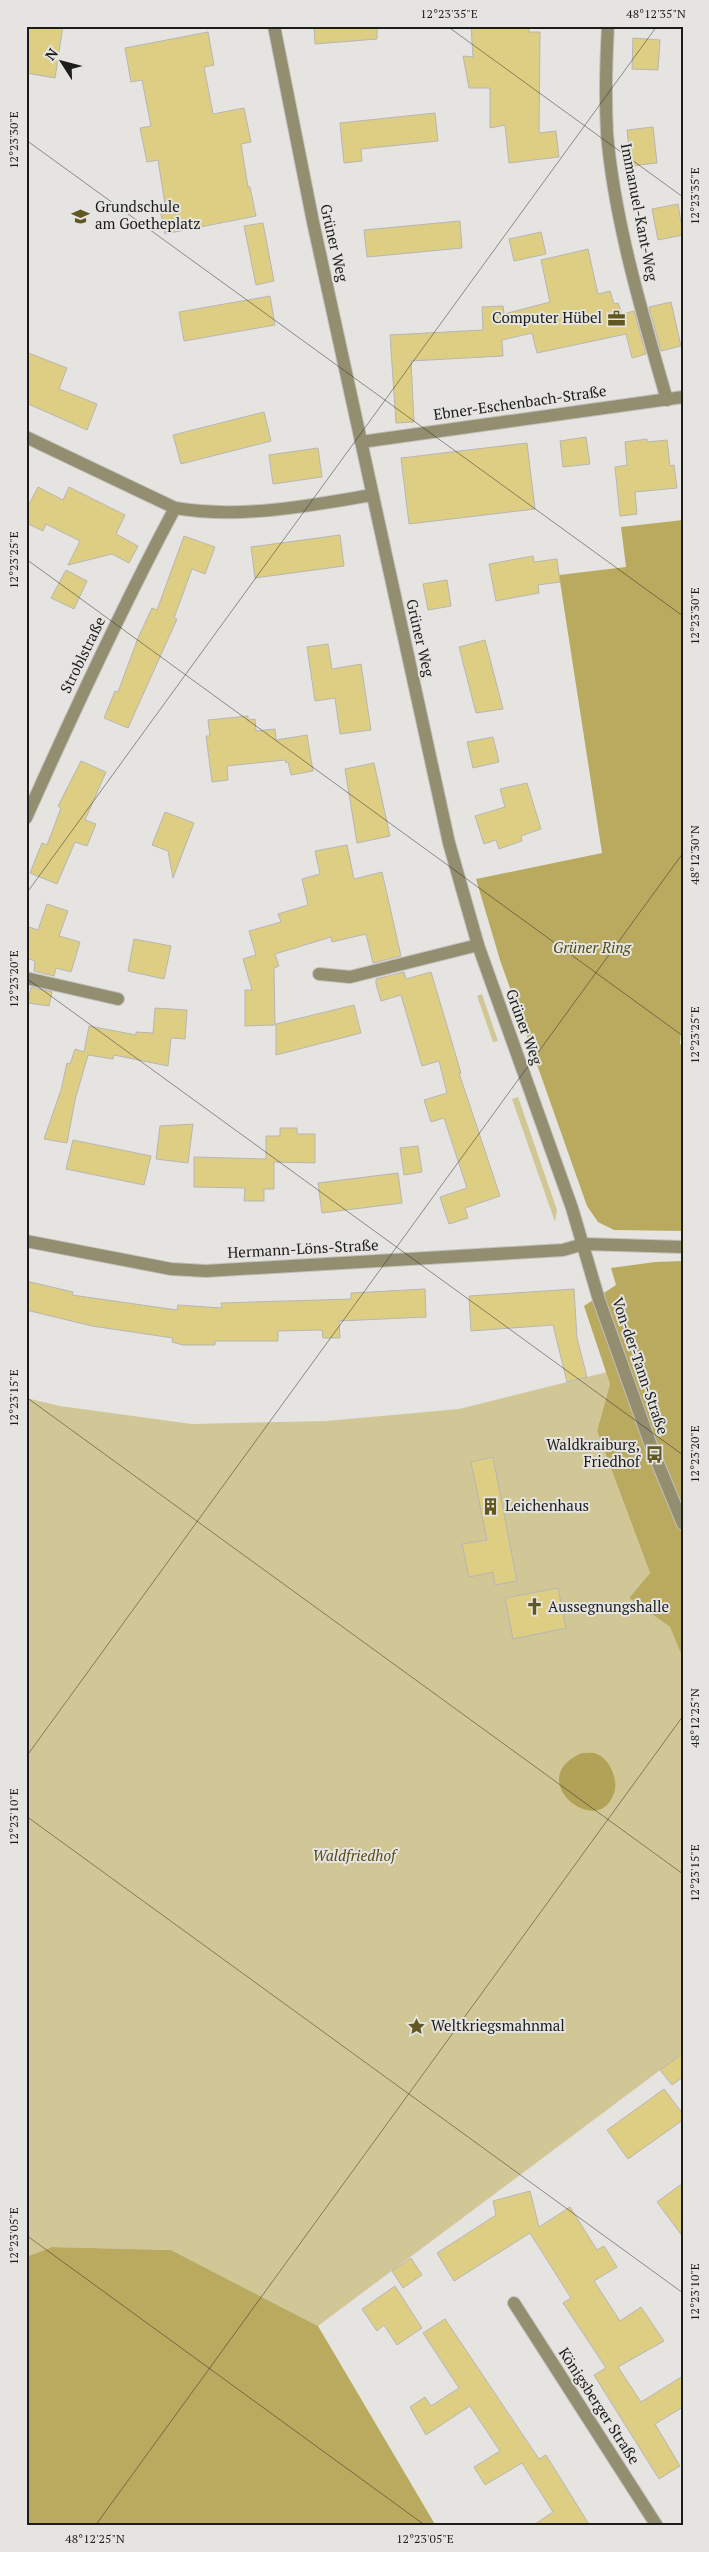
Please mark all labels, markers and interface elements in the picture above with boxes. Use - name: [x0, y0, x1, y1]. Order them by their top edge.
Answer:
- text: 12°23'35"E: [420, 6, 478, 21]
- text: 48°12'35"N: [626, 6, 686, 21]
- north arrow: [38, 38, 88, 88]
- text: N: [40, 44, 62, 64]
- text: 12°23'30"E: [6, 111, 21, 169]
- street label: Immanuel-Kant-Weg: [617, 141, 663, 284]
- text: 12°23'35"E: [687, 167, 702, 225]
- place label: Grundschule am Goetheplatz: [95, 196, 201, 233]
- street label: Grüner Weg: [316, 202, 354, 285]
- school or university icon: Grundschule am Goetheplatz: [71, 206, 91, 226]
- place label: Computer Hübel: [492, 307, 602, 327]
- office icon: Computer Hübel: [606, 308, 626, 328]
- street label: Ebner-Eschenbach-Straße: [432, 380, 608, 424]
- text: 12°23'25"E: [6, 531, 21, 589]
- text: 12°23'30"E: [687, 587, 702, 645]
- street label: Grüner Weg: [402, 597, 440, 680]
- street label: Stroblstraße: [55, 613, 109, 696]
- text: 48°12'30"N: [687, 825, 702, 885]
- park label: Grüner Ring: [553, 937, 633, 957]
- text: 12°23'20"E: [6, 950, 21, 1008]
- street label: Grüner Weg: [502, 986, 548, 1068]
- text: 12°23'25"E: [687, 1006, 702, 1064]
- street label: Hermann-Löns-Straße: [227, 1234, 379, 1262]
- street label: Von-der-Tann-Straße: [608, 1295, 674, 1437]
- text: 12°23'15"E: [6, 1369, 21, 1427]
- text: 12°23'20"E: [687, 1425, 702, 1483]
- place label: Waldkraiburg, Friedhof: [546, 1434, 641, 1471]
- bus stop icon: Waldkraiburg, Friedhof: [644, 1444, 664, 1464]
- place label: Leichenhaus: [505, 1495, 589, 1515]
- building icon: Leichenhaus: [481, 1496, 501, 1516]
- place label: Aussegnungshalle: [548, 1596, 669, 1616]
- church icon: Aussegnungshalle: [524, 1597, 544, 1617]
- text: 48°12'25"N: [687, 1688, 702, 1748]
- text: 12°23'10"E: [6, 1788, 21, 1846]
- text: 12°23'15"E: [687, 1844, 702, 1902]
- park label: Waldfriedhof: [313, 1845, 398, 1865]
- place label: Weltkriegsmahnmal: [431, 2015, 565, 2035]
- place icon: Weltkriegsmahnmal: [407, 2016, 427, 2036]
- text: 12°23'05"E: [6, 2207, 21, 2265]
- text: 12°23'10"E: [687, 2263, 702, 2321]
- street label: Königsberger Straße: [555, 2343, 645, 2468]
- text: 48°12'25"N: [65, 2531, 125, 2546]
- text: 12°23'05"E: [396, 2531, 454, 2546]

